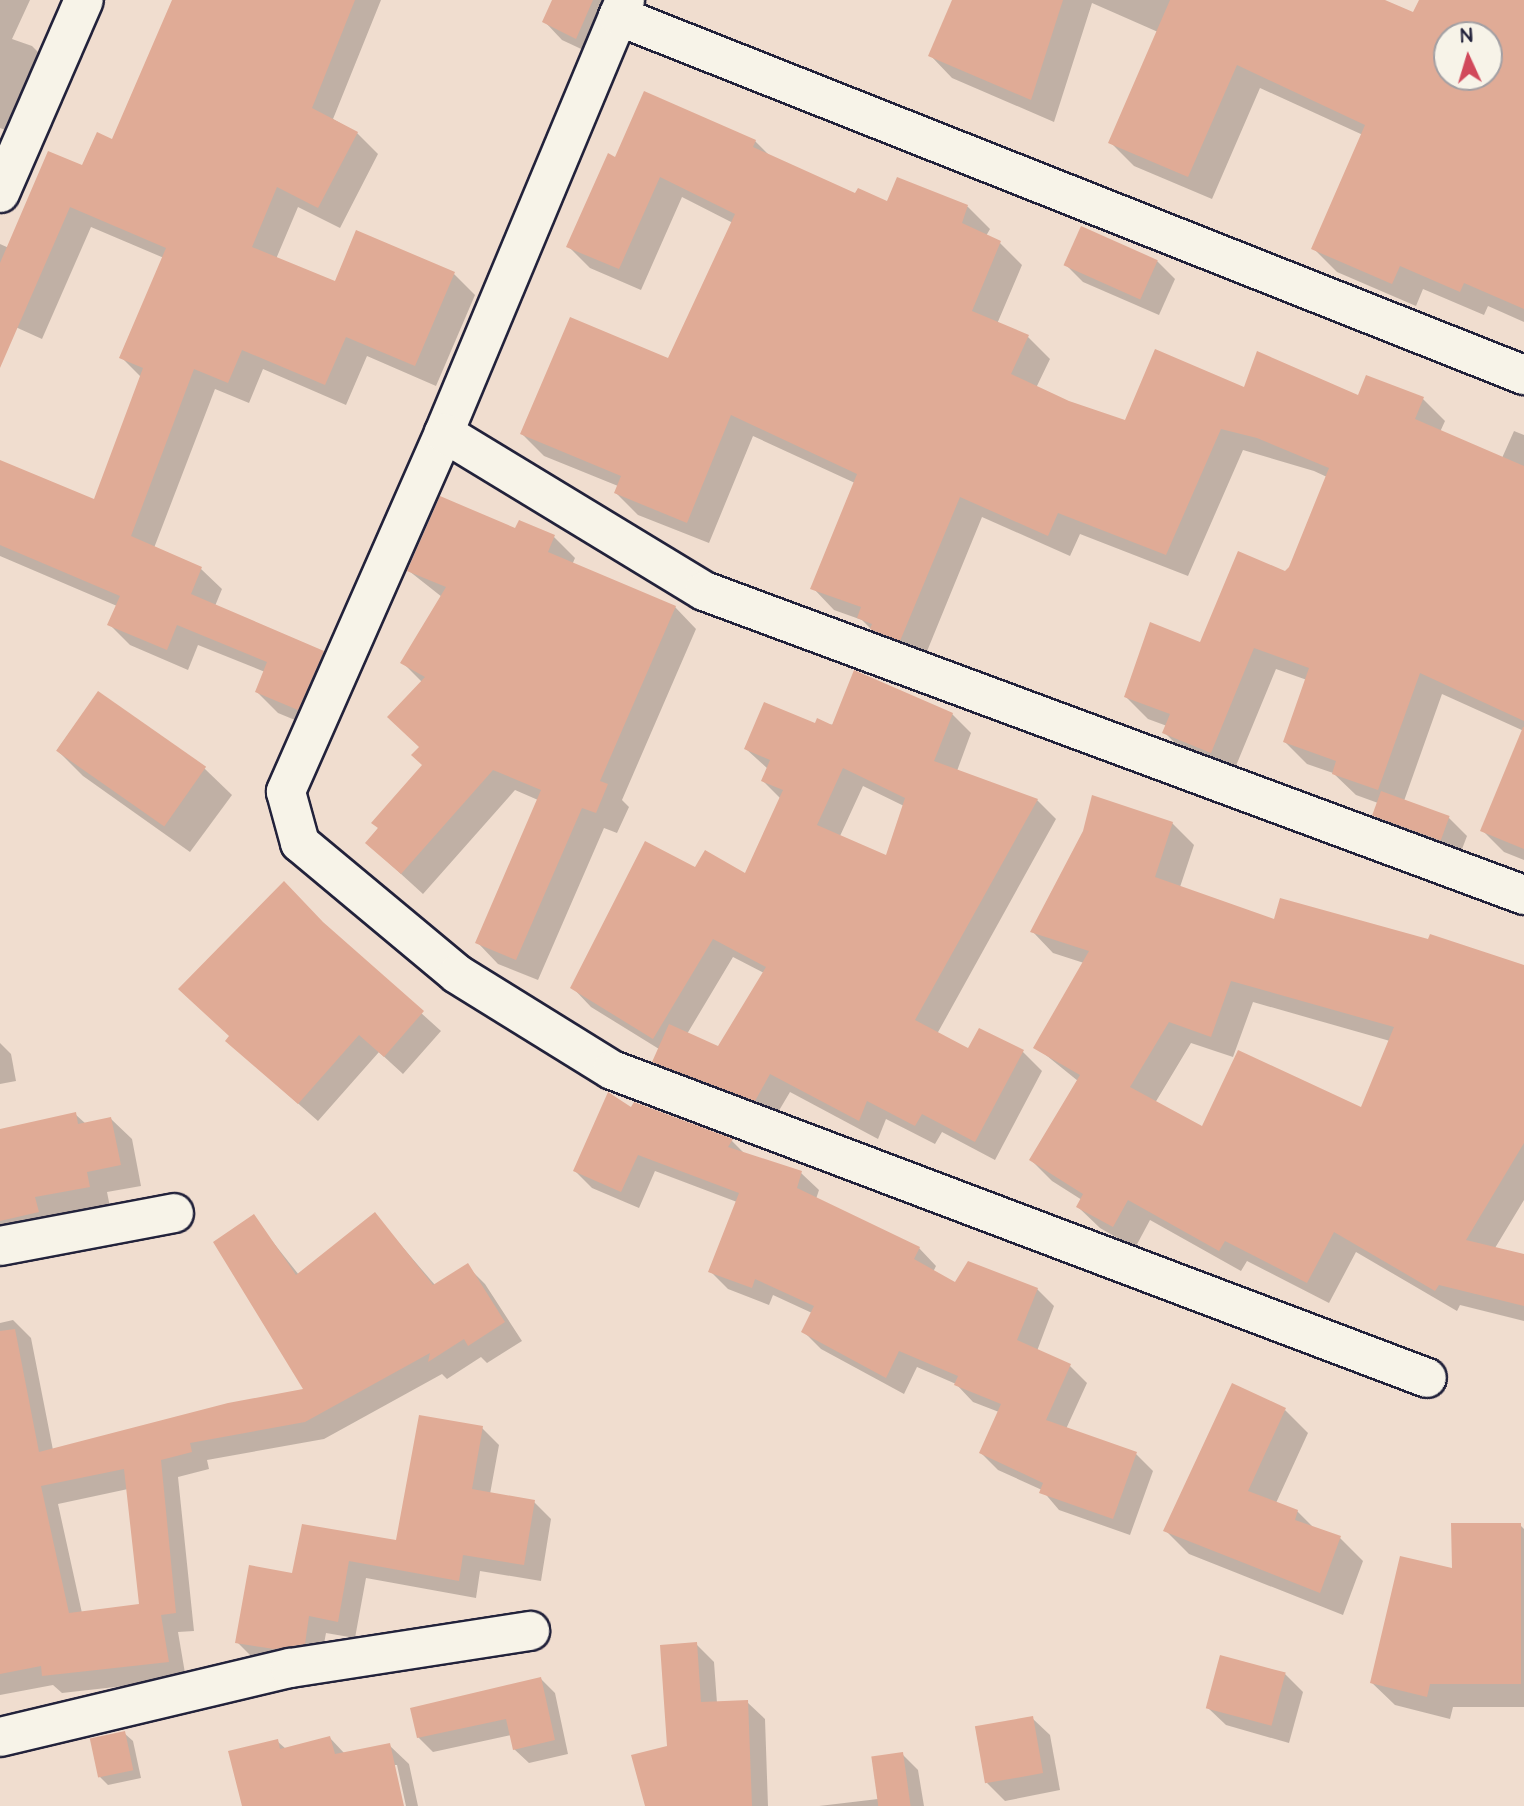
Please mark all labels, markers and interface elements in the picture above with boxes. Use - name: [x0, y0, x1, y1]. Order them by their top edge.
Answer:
- north arrow: [1433, 21, 1503, 91]
- text: N: [1460, 23, 1474, 50]

